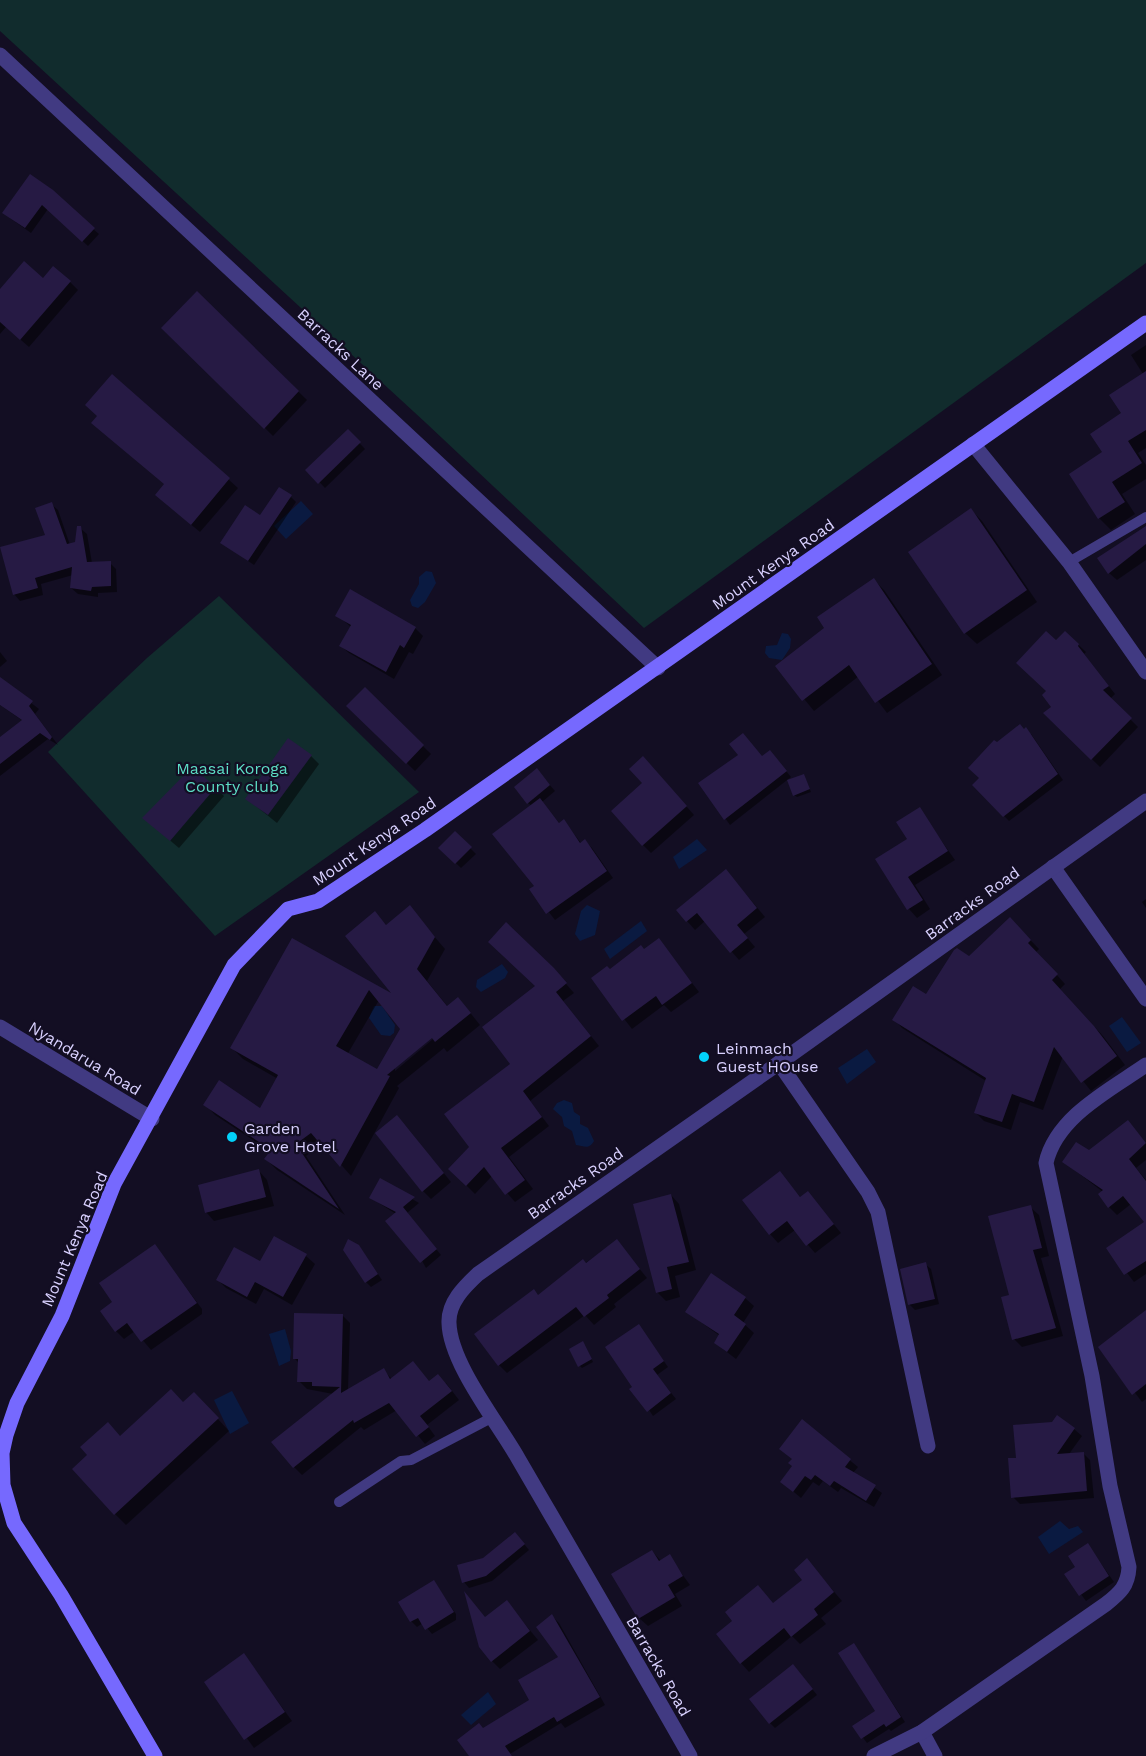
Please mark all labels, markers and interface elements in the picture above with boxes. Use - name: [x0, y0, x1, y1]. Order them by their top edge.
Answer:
- street label: Barracks Lane: [294, 305, 388, 394]
- street label: Mount Kenya Road: [708, 515, 838, 614]
- park label: Maasai Koroga County club: [176, 759, 288, 796]
- street label: Mount Kenya Road: [309, 793, 440, 890]
- street label: Barracks Road: [921, 863, 1023, 944]
- street label: Nyandarua Road: [25, 1017, 144, 1099]
- place label: Leinmach Guest HOuse: [716, 1039, 819, 1076]
- marker: Leinmach Guest HOuse: [697, 1050, 711, 1064]
- place label: Garden Grove Hotel: [244, 1119, 336, 1156]
- marker: Garden Grove Hotel: [225, 1130, 239, 1144]
- street label: Barracks Road: [524, 1143, 627, 1223]
- street label: Mount Kenya Road: [37, 1169, 112, 1310]
- street label: Barracks Road: [622, 1613, 695, 1720]

